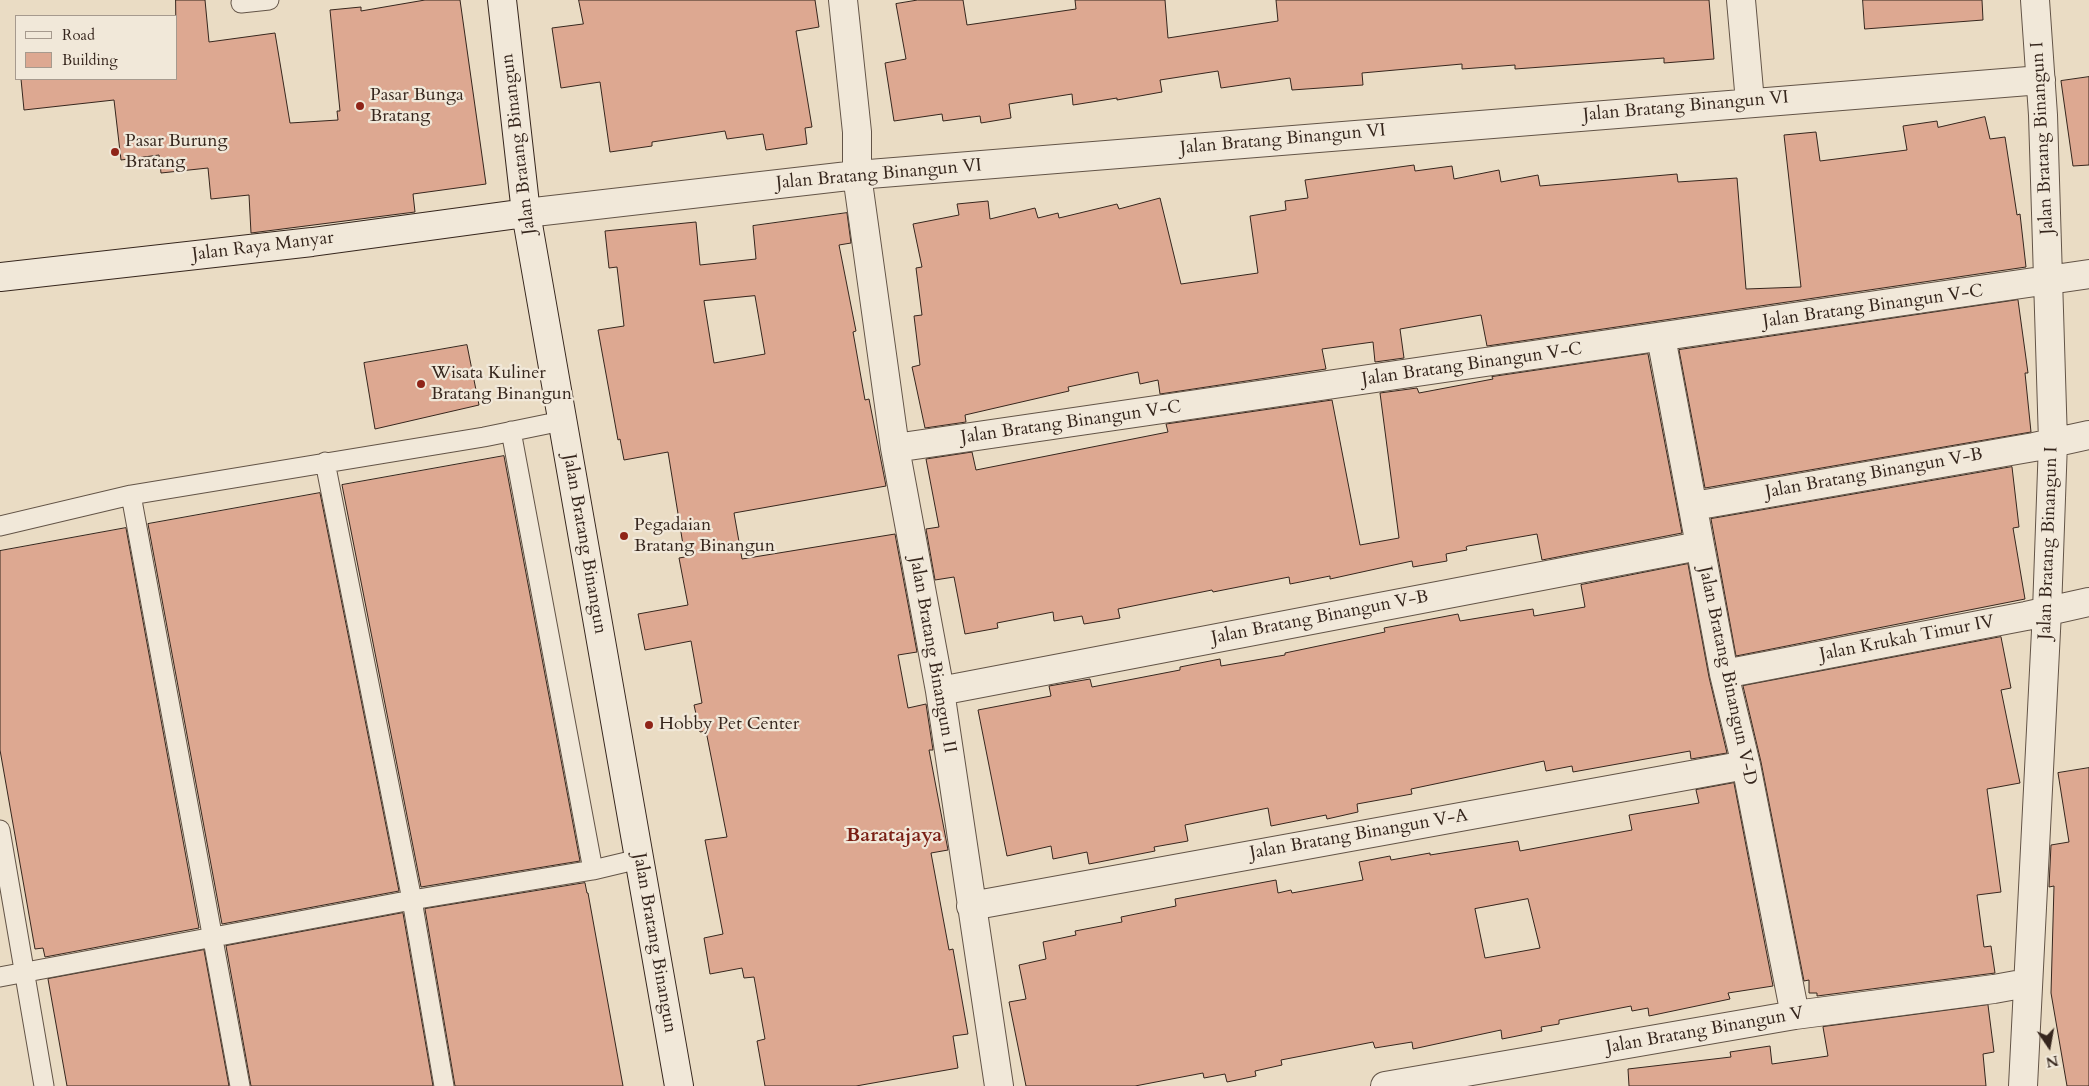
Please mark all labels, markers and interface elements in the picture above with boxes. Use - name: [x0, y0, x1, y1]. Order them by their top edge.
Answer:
- legend: [15, 15, 178, 80]
- text: Road: [62, 25, 95, 45]
- street label: Jalan Bratang Binangun I: [2027, 41, 2059, 235]
- text: Building: [62, 50, 118, 70]
- street label: Jalan Bratang Binangun: [497, 52, 541, 236]
- place label: Pasar Bunga Bratang: [370, 85, 464, 128]
- street label: Jalan Bratang Binangun VI: [1582, 87, 1790, 127]
- marker: Pasar Bunga Bratang: [354, 100, 366, 112]
- street label: Jalan Bratang Binangun VI: [1179, 120, 1387, 160]
- place label: Pasar Burung Bratang: [125, 131, 227, 173]
- marker: Pasar Burung Bratang: [109, 146, 121, 158]
- street label: Jalan Bratang Binangun VI: [775, 155, 983, 195]
- street label: Jalan Raya Manyar: [191, 228, 335, 266]
- street label: Jalan Bratang Binangun V-C: [1762, 281, 1984, 333]
- street label: Jalan Bratang Binangun V-C: [1361, 339, 1583, 391]
- place label: Wisata Kuliner Bratang Binangun: [431, 363, 572, 406]
- marker: Wisata Kuliner Bratang Binangun: [415, 378, 427, 390]
- street label: Jalan Bratang Binangun V-C: [960, 397, 1182, 449]
- street label: Jalan Bratang Binangun V-B: [1764, 444, 1984, 504]
- street label: Jalan Bratang Binangun I: [2035, 446, 2063, 640]
- street label: Jalan Bratang Binangun: [558, 452, 610, 636]
- place label: Pegadaian Bratang Binangun: [634, 515, 775, 558]
- marker: Pegadaian Bratang Binangun: [618, 530, 630, 542]
- street label: Jalan Bratang Binangun II: [904, 555, 960, 755]
- street label: Jalan Bratang Binangun V-D: [1693, 565, 1761, 787]
- street label: Jalan Bratang Binangun V-B: [1210, 586, 1430, 650]
- street label: Jalan Krukah Timur IV: [1818, 611, 1996, 667]
- place label: Hobby Pet Center: [659, 714, 799, 736]
- marker: Hobby Pet Center: [643, 719, 655, 731]
- street label: Jalan Bratang Binangun V-A: [1248, 805, 1470, 865]
- district label: Baratajaya: [846, 824, 942, 848]
- street label: Jalan Bratang Binangun: [628, 851, 680, 1035]
- street label: Jalan Bratang Binangun V: [1605, 1003, 1805, 1059]
- north arrow: [2024, 1021, 2074, 1071]
- text: N: [2044, 1051, 2060, 1072]

